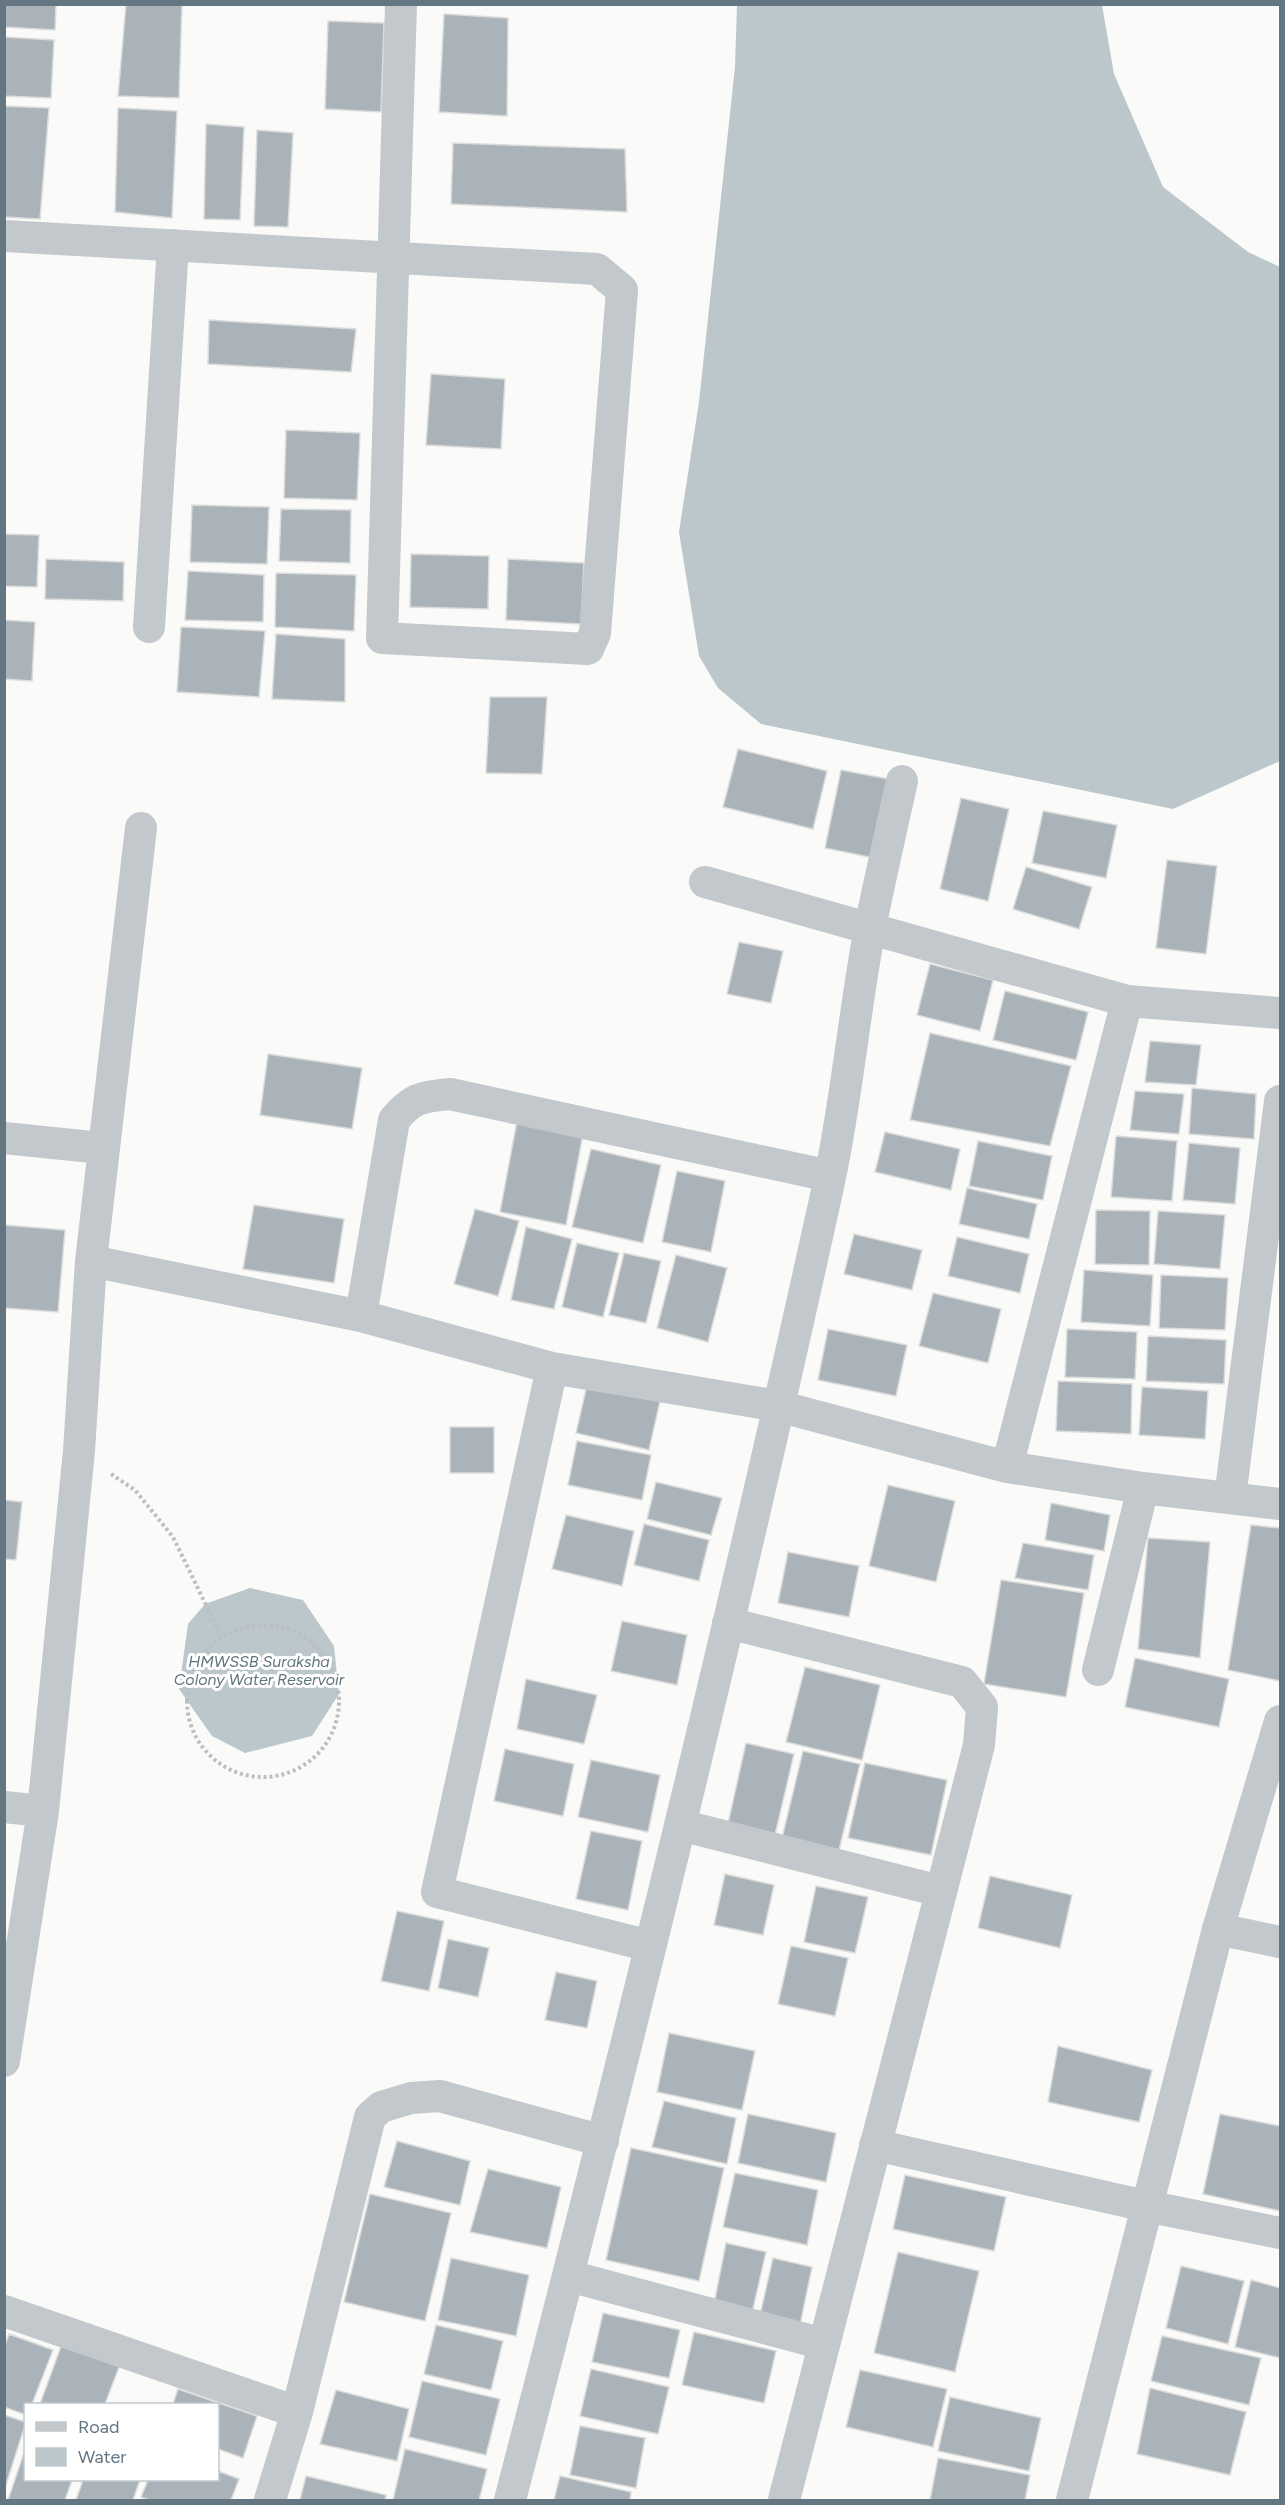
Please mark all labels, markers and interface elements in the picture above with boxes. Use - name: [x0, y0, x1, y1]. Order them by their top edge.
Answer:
- water label: HMWSSB Suraksha Colony Water Reservoir: [174, 1652, 345, 1689]
- legend: [24, 2403, 219, 2481]
- text: Road: [78, 2416, 119, 2438]
- text: Water: [78, 2446, 126, 2468]

